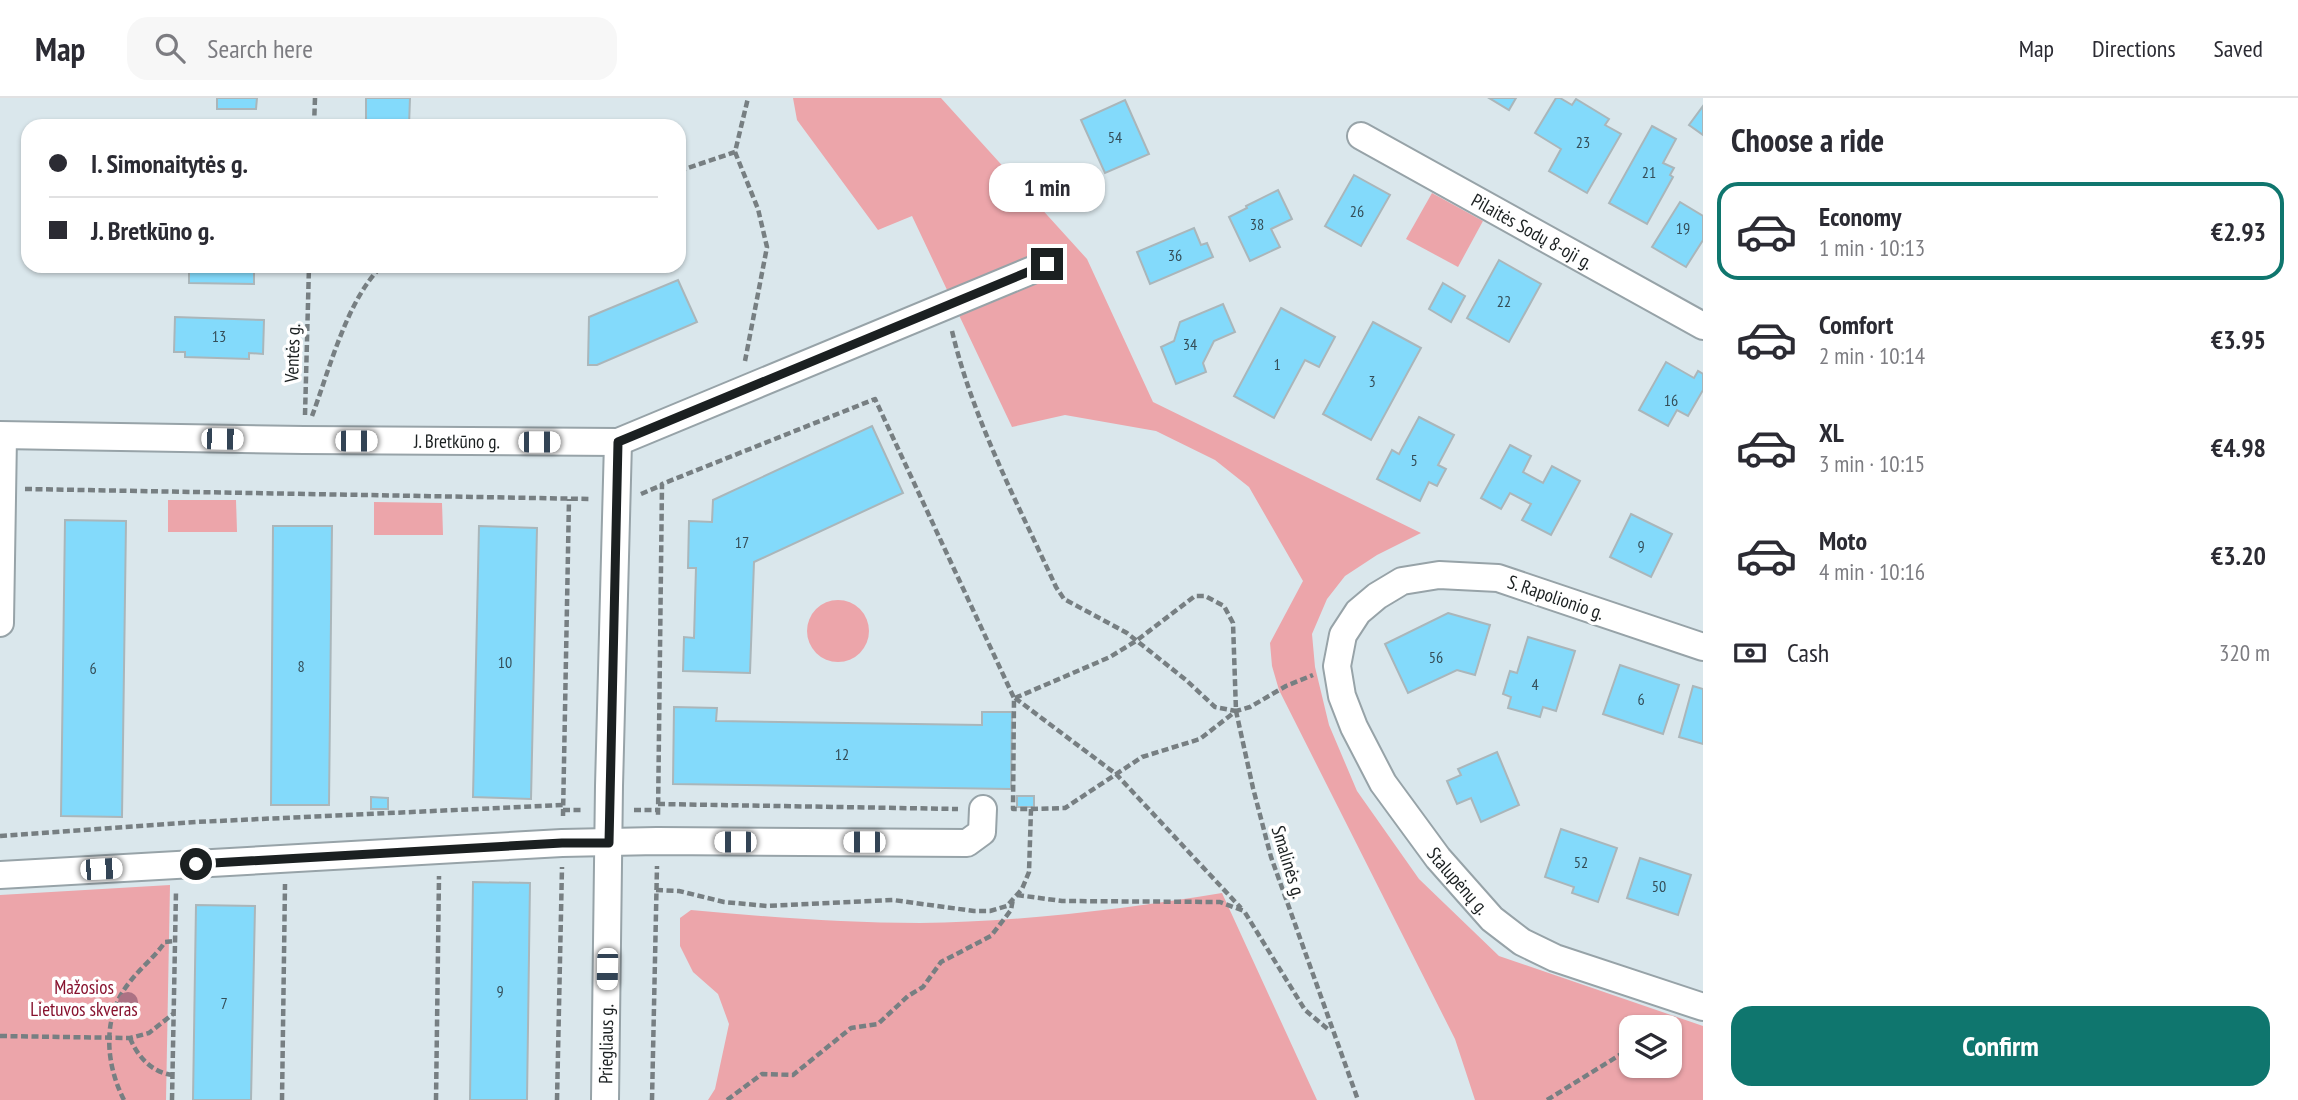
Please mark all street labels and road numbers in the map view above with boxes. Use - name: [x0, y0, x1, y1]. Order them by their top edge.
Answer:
- street label: Pilaitės Sodų 8-oji g.: [1467, 188, 1597, 275]
- street label: Ventės g.: [279, 323, 305, 384]
- street label: J. Bretkūno g.: [413, 429, 500, 453]
- street label: S. Rapolionio g.: [1505, 569, 1607, 625]
- street label: Smalinės g.: [1267, 823, 1311, 901]
- street label: Stalupėnų g.: [1422, 842, 1494, 919]
- street label: Priegliaus g.: [593, 1004, 618, 1084]

